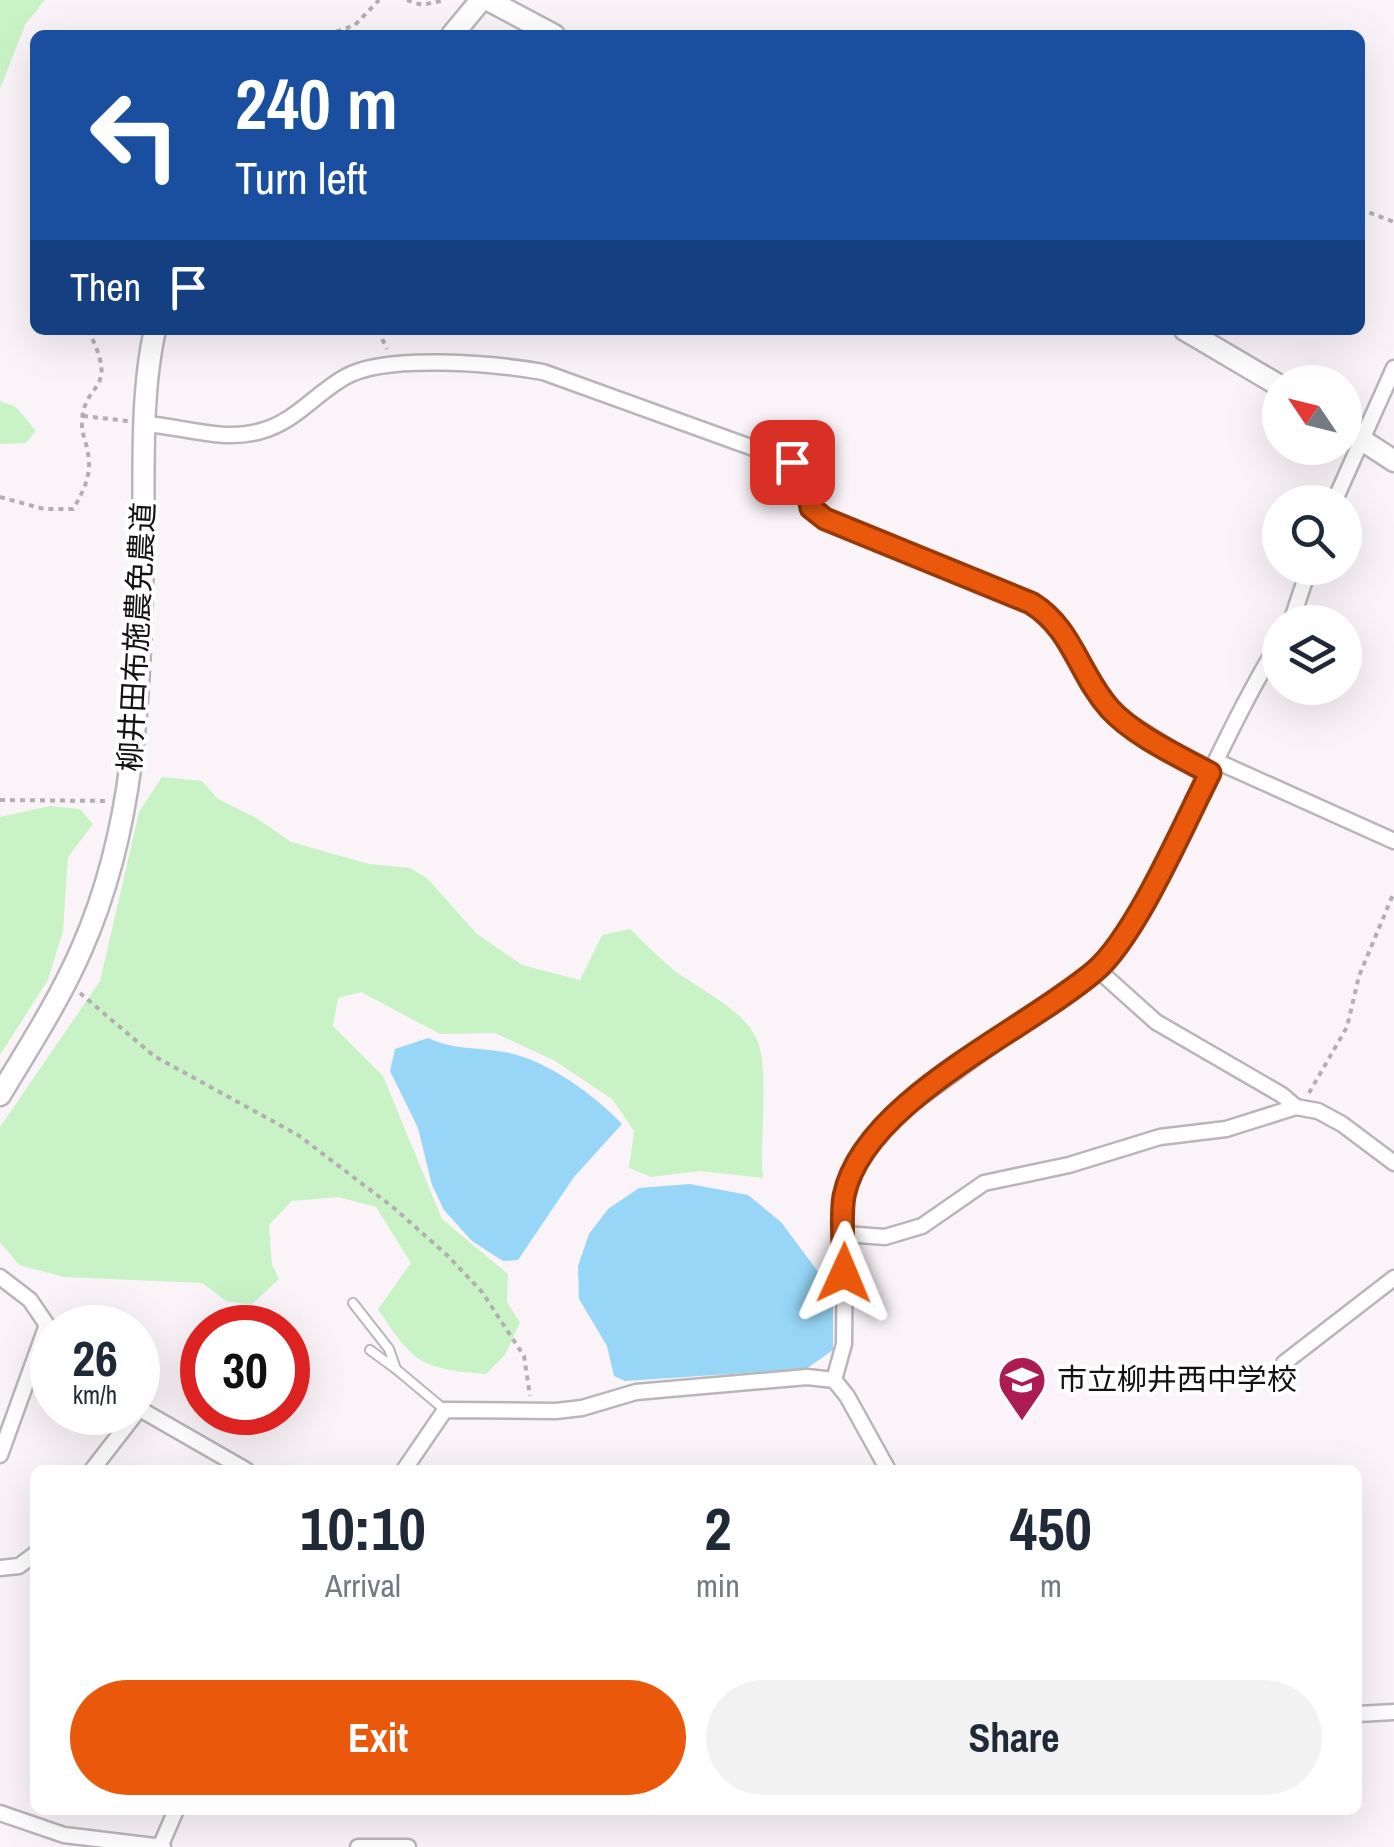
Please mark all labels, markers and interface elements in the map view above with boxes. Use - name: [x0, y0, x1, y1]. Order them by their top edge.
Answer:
- text: 240 m: [235, 57, 398, 151]
- icon: left: [70, 70, 200, 200]
- text: Turn left: [235, 147, 367, 208]
- icon: arrive: [161, 260, 216, 315]
- text: Then: [70, 262, 141, 313]
- north arrow: [1262, 365, 1362, 465]
- map controls: [1262, 365, 1362, 705]
- pin: [750, 420, 835, 505]
- icon: arrive: [765, 435, 820, 490]
- button: search: [1262, 485, 1362, 585]
- street label: 柳井田布施農免農道: [109, 501, 163, 773]
- button: layers: [1262, 605, 1362, 705]
- position arrow: [792, 1221, 896, 1325]
- speed limit sign: 30: [180, 1305, 310, 1435]
- text: 26: [72, 1324, 118, 1392]
- school or university icon: 市立柳井西中学校: [996, 1354, 1048, 1422]
- place label: 市立柳井西中学校: [1057, 1359, 1297, 1399]
- text: km/h: [73, 1378, 117, 1412]
- text: 10:10: [300, 1488, 426, 1569]
- text: 2: [704, 1488, 732, 1569]
- text: 450: [1010, 1488, 1092, 1569]
- text: Arrival: [325, 1564, 401, 1607]
- text: min: [696, 1564, 740, 1607]
- text: m: [1040, 1564, 1062, 1607]
- button: Exit: [70, 1680, 686, 1795]
- button: Share: [706, 1680, 1322, 1795]

